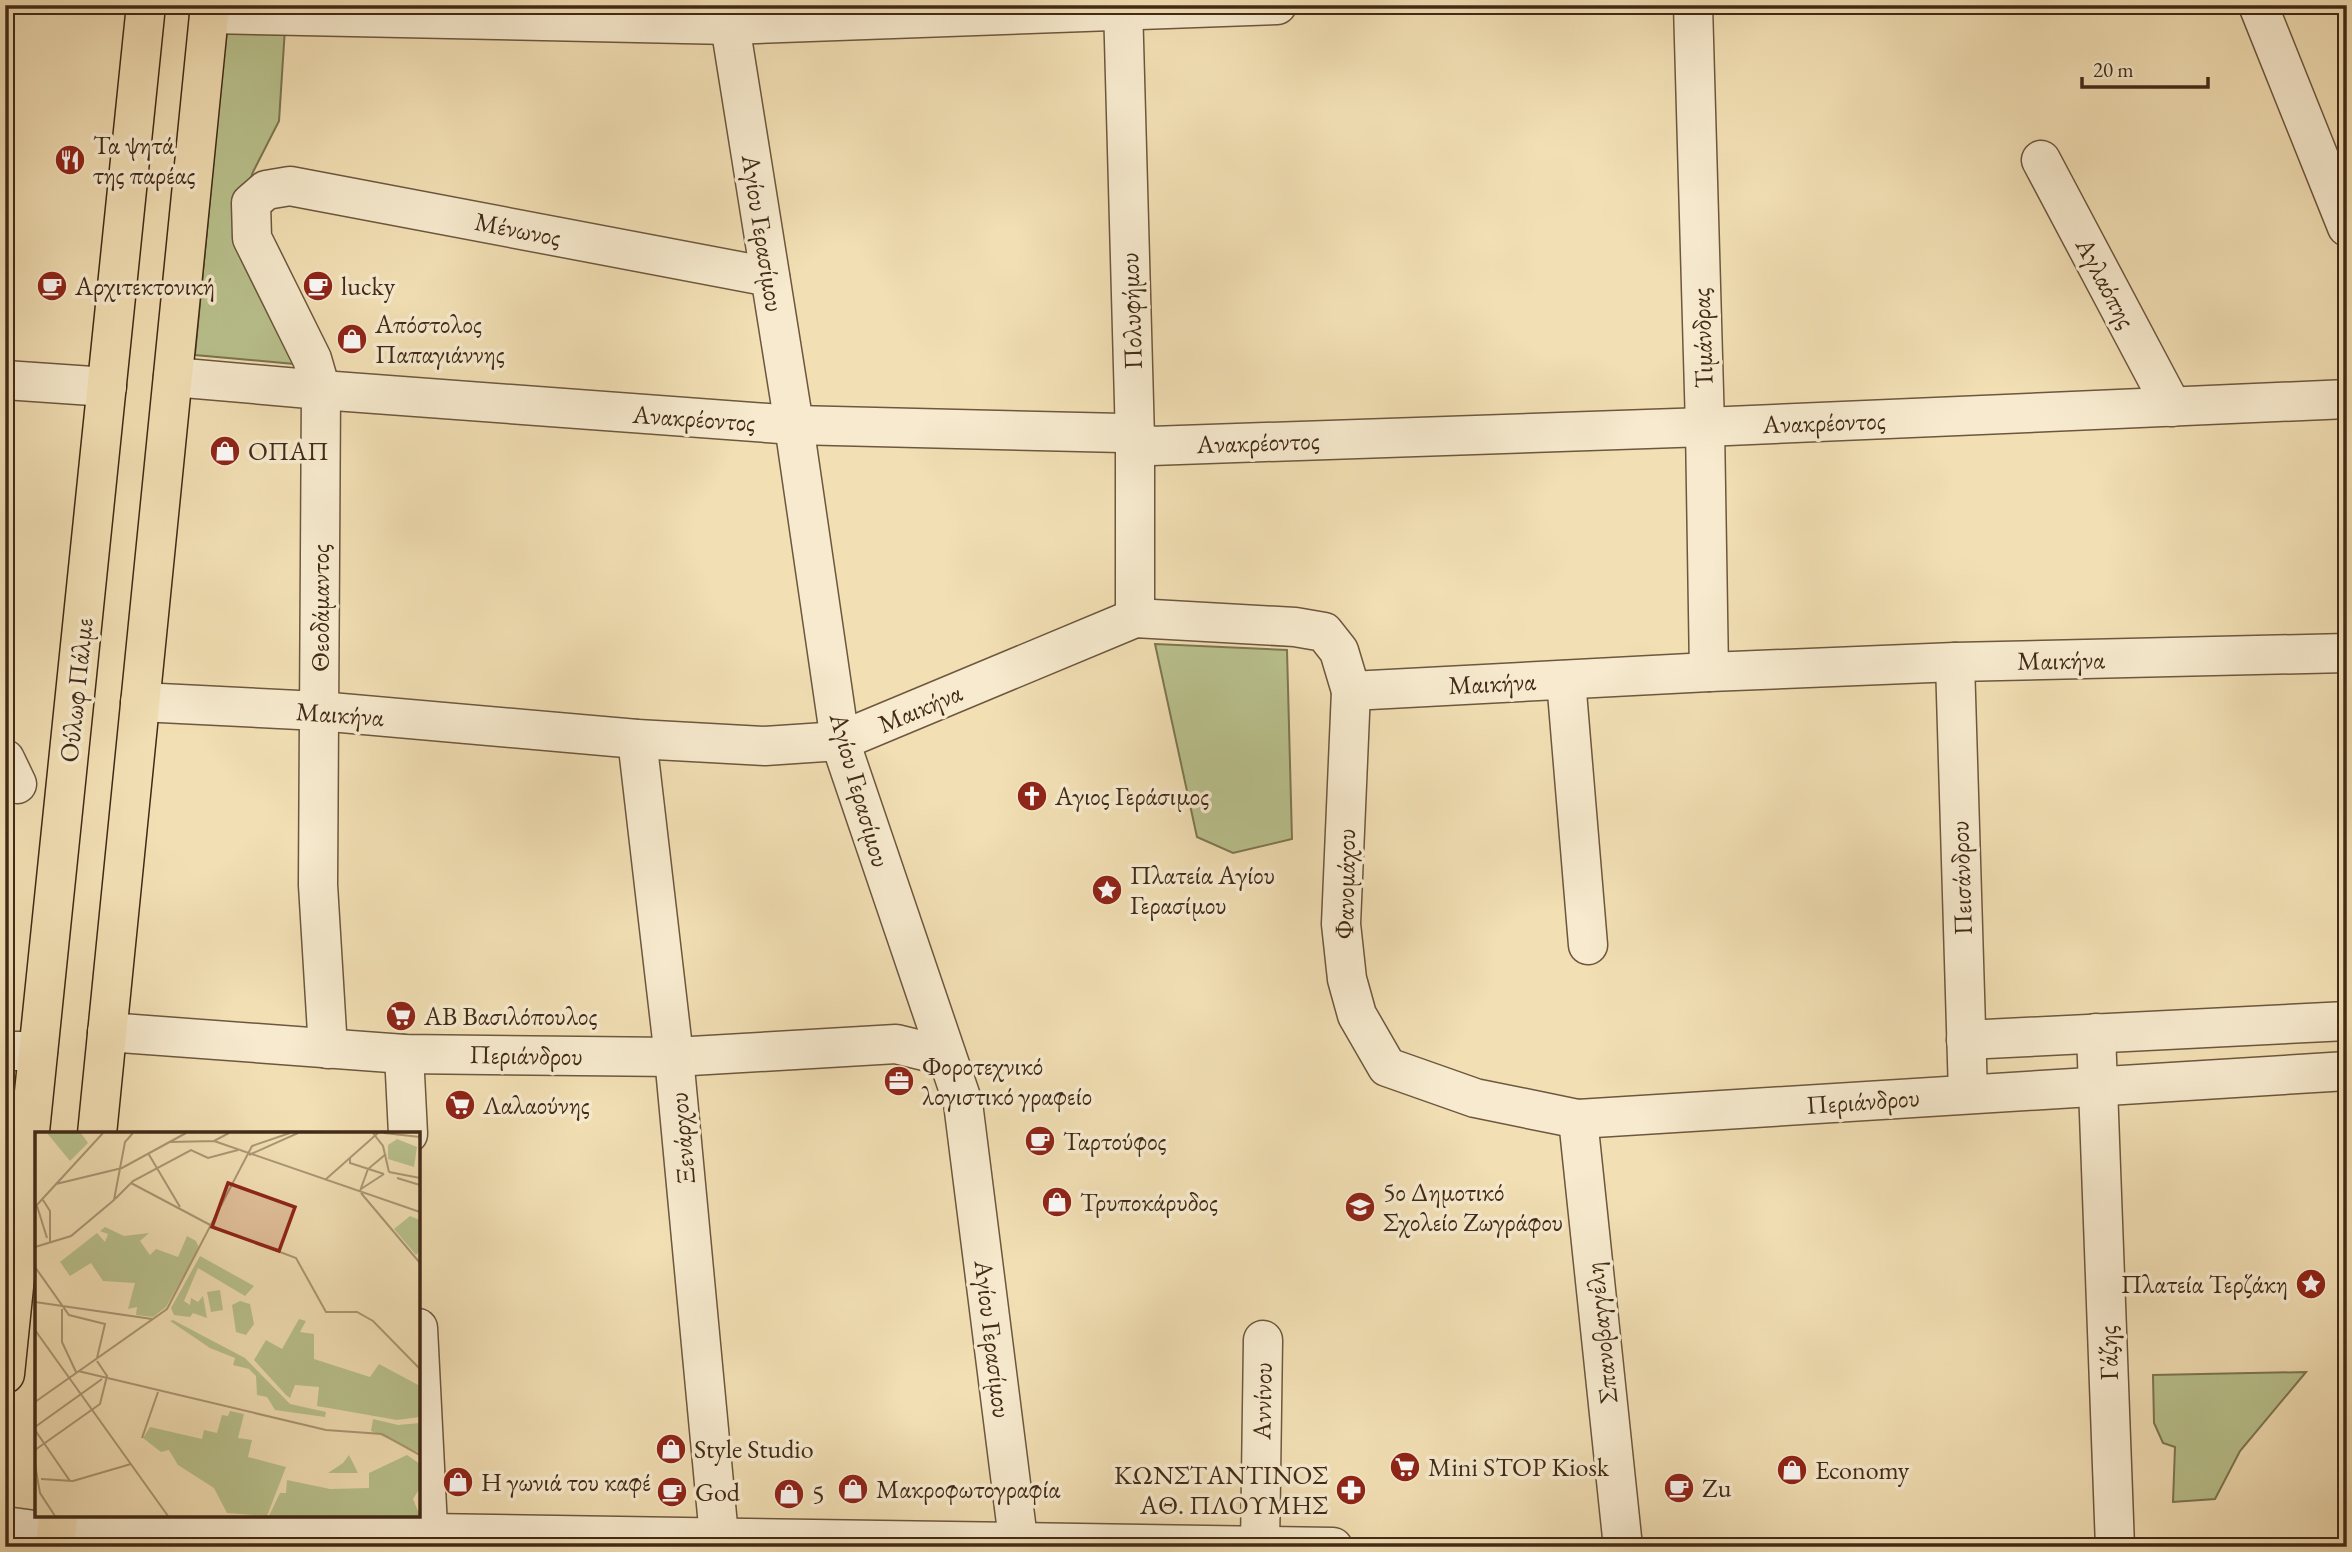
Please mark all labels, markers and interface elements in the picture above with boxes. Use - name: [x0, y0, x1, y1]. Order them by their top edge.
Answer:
- scale bar: [2082, 46, 2208, 90]
- text: 20 m: [2093, 56, 2134, 83]
- place label: Τα ψητά της παρέας: [93, 128, 196, 192]
- restaurant icon: Τα ψητά της παρέας: [53, 143, 87, 177]
- street label: Αγίου Γερασίμου: [734, 151, 792, 314]
- street label: Μένωνος: [472, 204, 564, 254]
- street label: Αγλαόπης: [2068, 231, 2144, 334]
- street label: Πολυφήμου: [1112, 252, 1150, 370]
- cafe icon: Αρχιτεκτονική: [35, 269, 69, 303]
- place label: Αρχιτεκτονική: [74, 269, 215, 303]
- cafe icon: lucky: [301, 269, 335, 303]
- place label: lucky: [341, 269, 396, 303]
- street label: Τιμάνδρας: [1683, 287, 1721, 389]
- place label: Απόστολος Παπαγιάννης: [374, 307, 505, 371]
- shop icon: Απόστολος Παπαγιάννης: [335, 322, 369, 356]
- street label: Ανακρέοντος: [630, 397, 757, 439]
- street label: Ανακρέοντος: [1761, 403, 1886, 441]
- street label: Ανακρέοντος: [1195, 423, 1320, 461]
- shop icon: ΟΠΑΠ: [208, 434, 242, 468]
- place label: ΟΠΑΠ: [248, 434, 329, 468]
- street label: Θεοδάμαντος: [303, 544, 337, 672]
- street label: Ούλωφ Πάλμε: [52, 616, 101, 764]
- street label: Μαικήνα: [2017, 642, 2105, 678]
- street label: Μαικήνα: [1447, 664, 1537, 702]
- street label: Μαικήνα: [873, 675, 967, 741]
- street label: Μαικήνα: [295, 694, 385, 734]
- street label: Αγίου Γερασίμου: [821, 708, 898, 871]
- church icon: Αγιος Γεράσιμος: [1015, 779, 1049, 813]
- place label: Αγιος Γεράσιμος: [1054, 779, 1209, 813]
- street label: Πεισάνδρου: [1942, 820, 1980, 936]
- street label: Φανομάχου: [1327, 828, 1363, 940]
- place label: Πλατεία Αγίου Γερασίμου: [1130, 858, 1275, 922]
- place icon: Πλατεία Αγίου Γερασίμου: [1090, 873, 1124, 907]
- supermarket icon: ΑΒ Βασιλόπουλος: [384, 999, 418, 1033]
- place label: ΑΒ Βασιλόπουλος: [423, 999, 598, 1033]
- street label: Περιάνδρου: [469, 1037, 583, 1073]
- place label: Φοροτεχνικό λογιστικό γραφείο: [921, 1049, 1092, 1113]
- office icon: Φοροτεχνικό λογιστικό γραφείο: [882, 1064, 916, 1098]
- street label: Περιάνδρου: [1805, 1080, 1921, 1122]
- supermarket icon: Λαλαούνης: [443, 1088, 477, 1122]
- place label: Λαλαούνης: [482, 1088, 590, 1122]
- street label: Ξενάρχου: [661, 1091, 703, 1185]
- cafe icon: Ταρτούφος: [1023, 1124, 1057, 1158]
- place label: Ταρτούφος: [1063, 1124, 1167, 1158]
- inset map: [35, 1132, 420, 1517]
- place label: 5ο Δημοτικό Σχολείο Ζωγράφου: [1383, 1175, 1563, 1239]
- shop icon: Τρυποκάρυδος: [1040, 1185, 1074, 1219]
- place label: Τρυποκάρυδος: [1080, 1185, 1218, 1219]
- school or university icon: 5ο Δημοτικό Σχολείο Ζωγράφου: [1343, 1190, 1377, 1224]
- street label: Αγίου Γερασίμου: [966, 1257, 1020, 1420]
- street label: Σπανοβαγγέλη: [1577, 1261, 1625, 1405]
- place label: Πλατεία Τερζάκη: [2121, 1267, 2288, 1301]
- place icon: Πλατεία Τερζάκη: [2294, 1267, 2328, 1301]
- street label: Γάζης: [2090, 1325, 2126, 1381]
- street label: Αννίνου: [1244, 1362, 1280, 1441]
- shop icon: Style Studio: [654, 1432, 688, 1466]
- place label: Style Studio: [694, 1432, 814, 1466]
- supermarket icon: Mini STOP Kiosk: [1388, 1450, 1422, 1484]
- place label: Mini STOP Kiosk: [1428, 1450, 1610, 1484]
- shop icon: Economy: [1775, 1453, 1809, 1487]
- place label: Economy: [1815, 1453, 1910, 1487]
- place label: ΚΩΝΣΤΑΝΤΙΝΟΣ ΑΘ. ΠΛΟΥΜΗΣ: [1114, 1458, 1328, 1522]
- shop icon: Η γωνιά του καφέ: [441, 1465, 475, 1499]
- place label: Η γωνιά του καφέ: [481, 1465, 651, 1499]
- cafe icon: Zu: [1662, 1471, 1696, 1505]
- place label: Zu: [1702, 1471, 1732, 1505]
- shop icon: Μακροφωτογραφία: [836, 1472, 870, 1506]
- place label: Μακροφωτογραφία: [876, 1472, 1061, 1506]
- pharmacy icon: ΚΩΝΣΤΑΝΤΙΝΟΣ ΑΘ. ΠΛΟΥΜΗΣ: [1334, 1473, 1368, 1507]
- cafe icon: God: [655, 1475, 689, 1509]
- place label: God: [695, 1475, 741, 1509]
- shop icon: 5: [772, 1477, 806, 1511]
- place label: 5: [812, 1477, 824, 1511]

